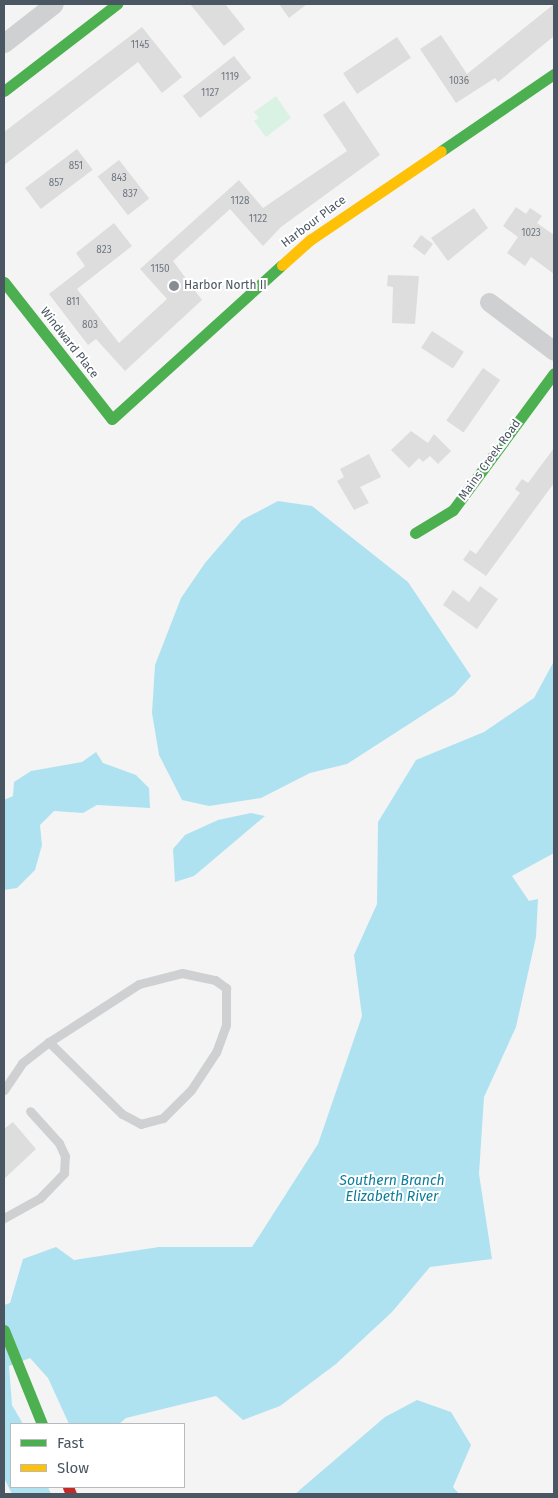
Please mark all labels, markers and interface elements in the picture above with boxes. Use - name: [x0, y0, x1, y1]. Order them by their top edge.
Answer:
- house number: 1145: [131, 40, 149, 52]
- house number: 1119: [221, 72, 239, 84]
- house number: 1036: [449, 76, 469, 88]
- house number: 1127: [201, 88, 219, 100]
- house number: 851: [69, 161, 83, 173]
- house number: 843: [111, 173, 127, 185]
- house number: 857: [49, 178, 63, 190]
- house number: 837: [123, 189, 137, 201]
- street label: Harbour Place: [279, 193, 349, 251]
- house number: 1128: [231, 196, 249, 208]
- house number: 1122: [249, 214, 267, 226]
- house number: 1023: [521, 228, 541, 240]
- house number: 823: [96, 245, 112, 257]
- house number: 1150: [150, 264, 170, 276]
- place label: Harbor North II: [184, 279, 267, 293]
- marker: Harbor North II: [168, 280, 180, 292]
- house number: 811: [66, 297, 80, 309]
- street label: Windward Place: [37, 305, 101, 381]
- house number: 803: [82, 320, 98, 332]
- street label: Mains Creek Road: [456, 417, 524, 503]
- water label: Southern Branch Elizabeth River: [339, 1173, 445, 1206]
- legend: [10, 1423, 185, 1488]
- text: Fast: [57, 1434, 84, 1452]
- text: Slow: [57, 1459, 89, 1477]

